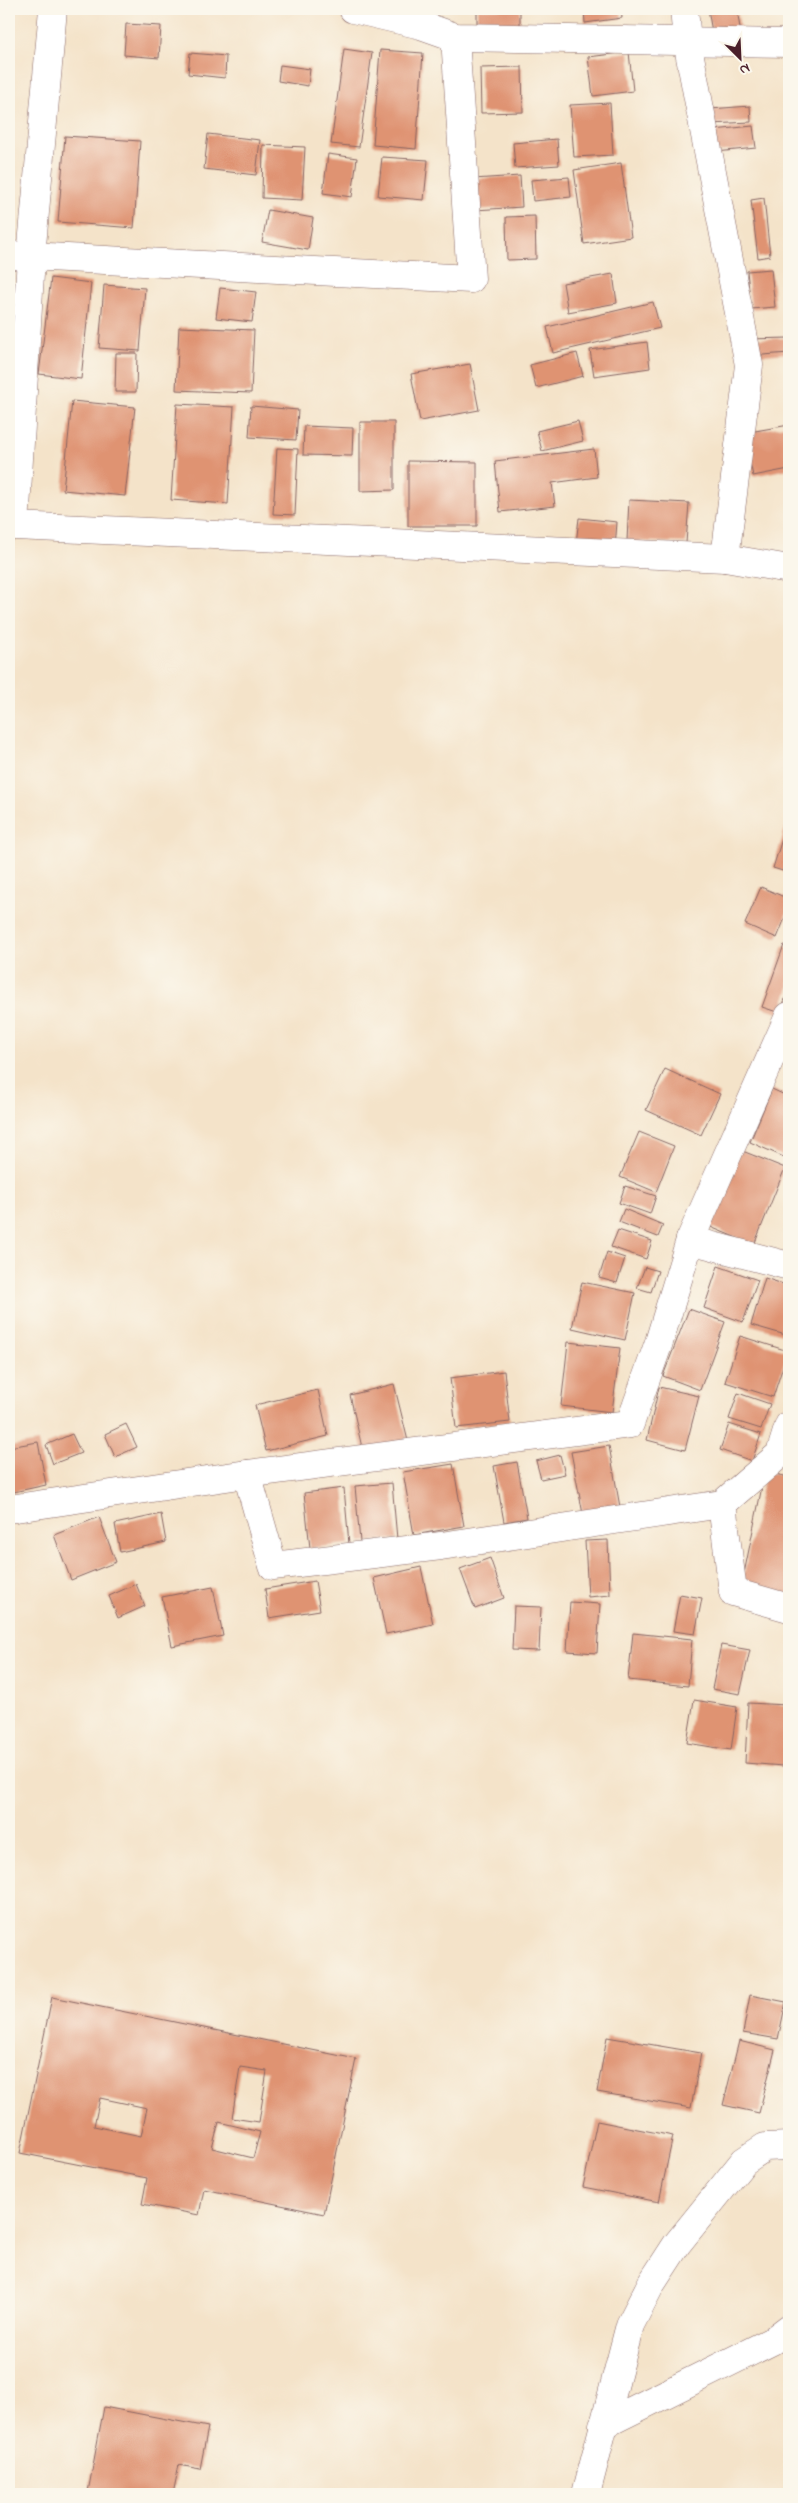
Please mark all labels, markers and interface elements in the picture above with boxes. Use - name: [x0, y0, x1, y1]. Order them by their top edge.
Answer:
- north arrow: [716, 32, 766, 82]
- text: N: [736, 57, 753, 80]

